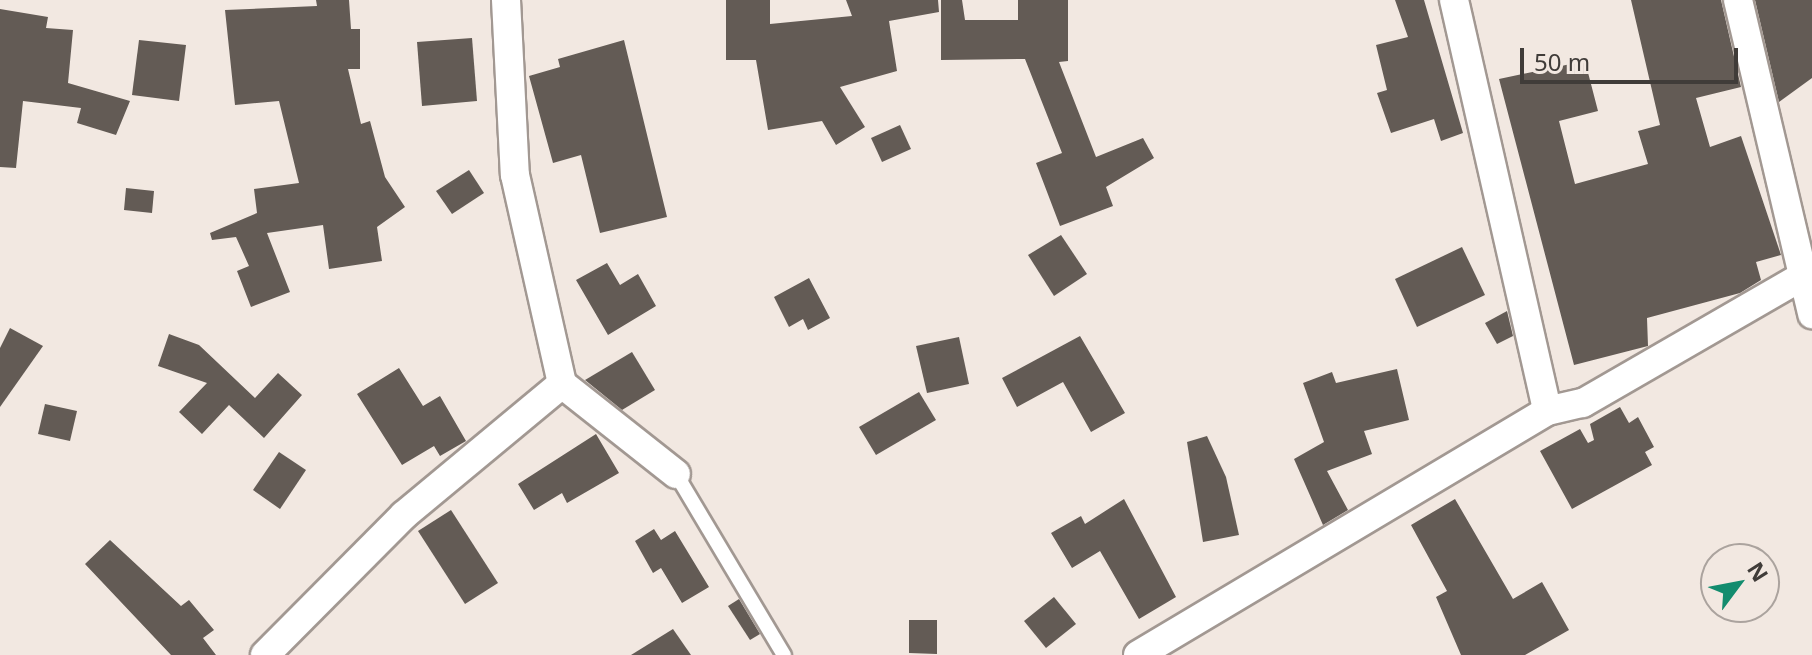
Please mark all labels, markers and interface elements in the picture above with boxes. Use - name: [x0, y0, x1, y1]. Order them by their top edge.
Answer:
- scale bar: [1524, 32, 1742, 82]
- text: 50 m: [1534, 45, 1590, 78]
- north arrow: [1700, 543, 1780, 623]
- text: N: [1741, 556, 1776, 587]

